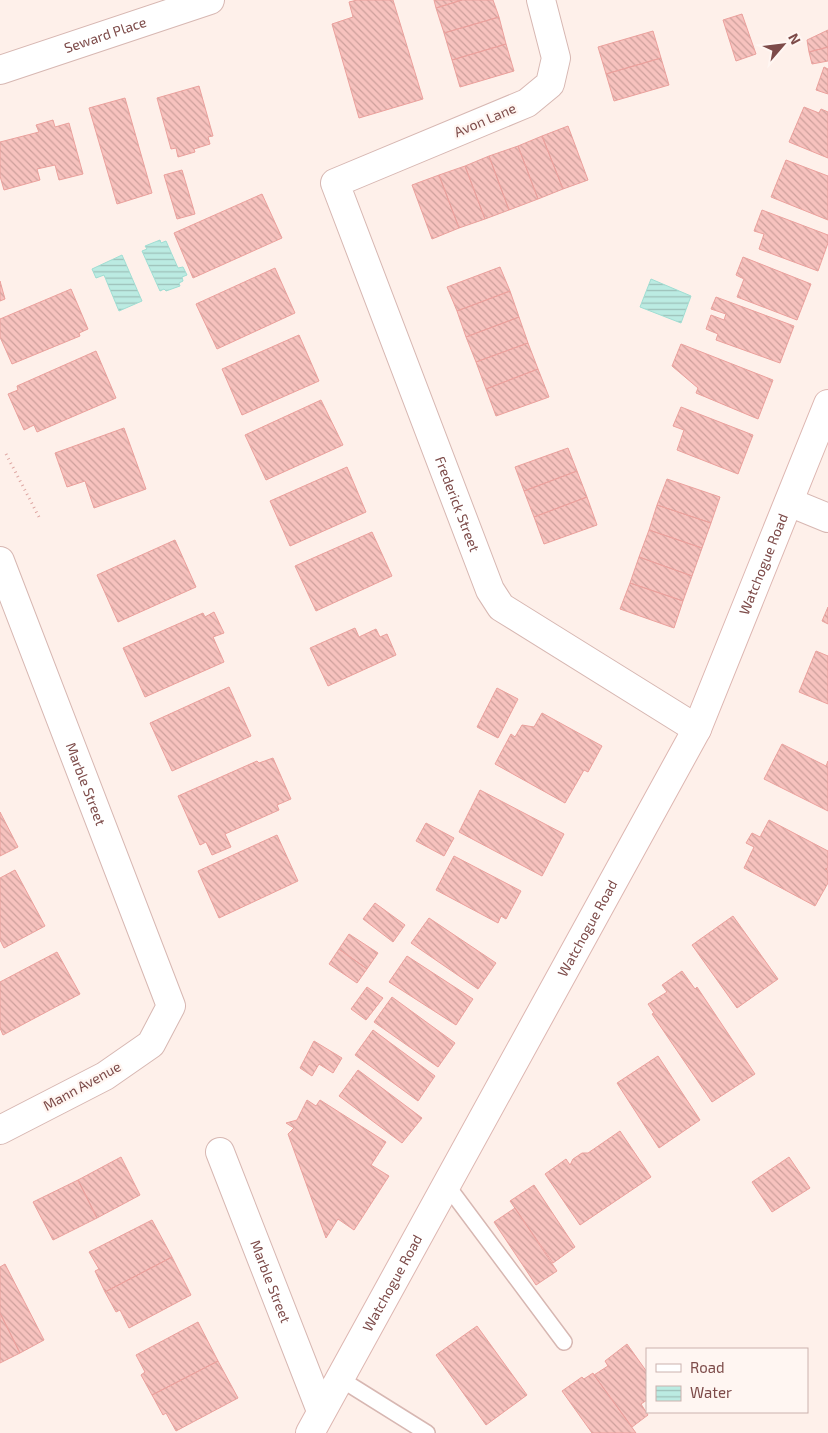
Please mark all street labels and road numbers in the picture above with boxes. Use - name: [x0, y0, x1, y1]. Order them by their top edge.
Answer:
- street label: Seward Place: [62, 13, 148, 56]
- street label: Avon Lane: [451, 99, 518, 140]
- street label: Frederick Street: [432, 454, 484, 554]
- street label: Watchogue Road: [735, 511, 791, 617]
- street label: Marble Street: [63, 740, 110, 828]
- street label: Watchogue Road: [554, 877, 620, 979]
- street label: Mann Avenue: [40, 1057, 123, 1114]
- street label: Watchogue Road: [359, 1232, 425, 1334]
- street label: Marble Street: [247, 1238, 295, 1325]

